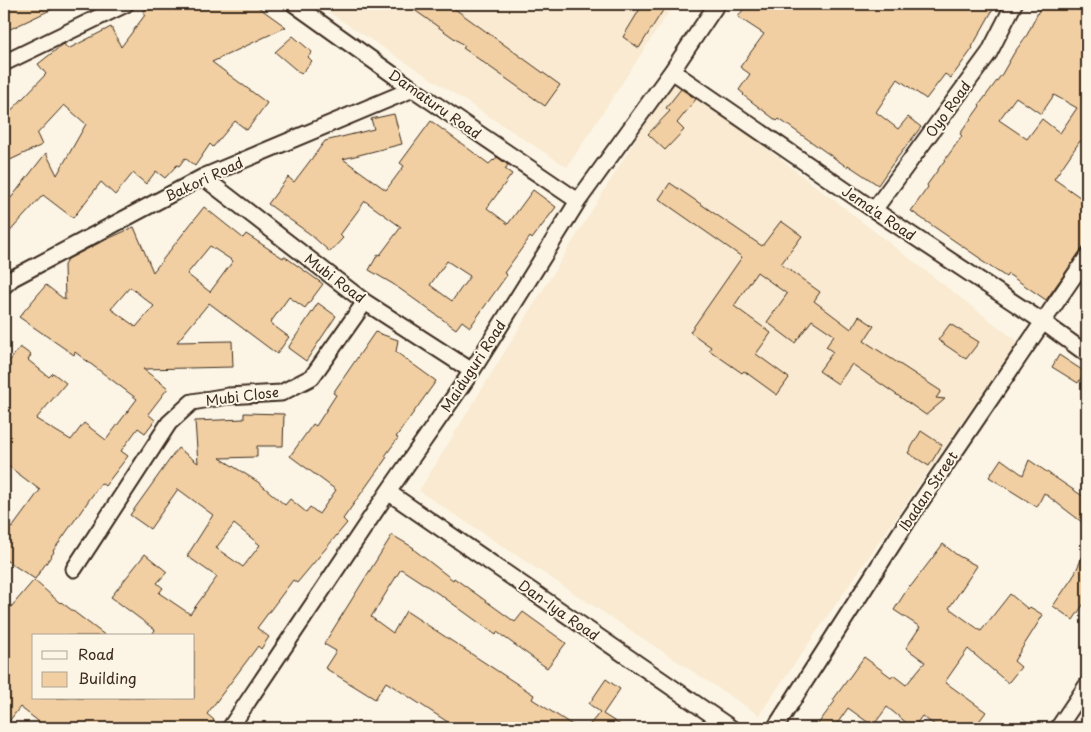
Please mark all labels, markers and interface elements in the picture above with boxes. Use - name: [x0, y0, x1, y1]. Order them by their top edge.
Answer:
- street label: Damaturu Road: [384, 64, 486, 144]
- street label: Oyo Road: [920, 76, 976, 142]
- street label: Bakori Road: [161, 152, 247, 206]
- street label: Jema'a Road: [838, 181, 920, 245]
- street label: Mubi Road: [300, 248, 370, 308]
- street label: Maiduguri Road: [435, 316, 511, 416]
- street label: Mubi Close: [204, 381, 280, 411]
- street label: Ibadan Street: [894, 447, 963, 535]
- street label: Dan-Iya Road: [514, 574, 604, 646]
- legend: [32, 634, 195, 700]
- text: Road: [78, 642, 114, 665]
- text: Building: [78, 666, 137, 689]

